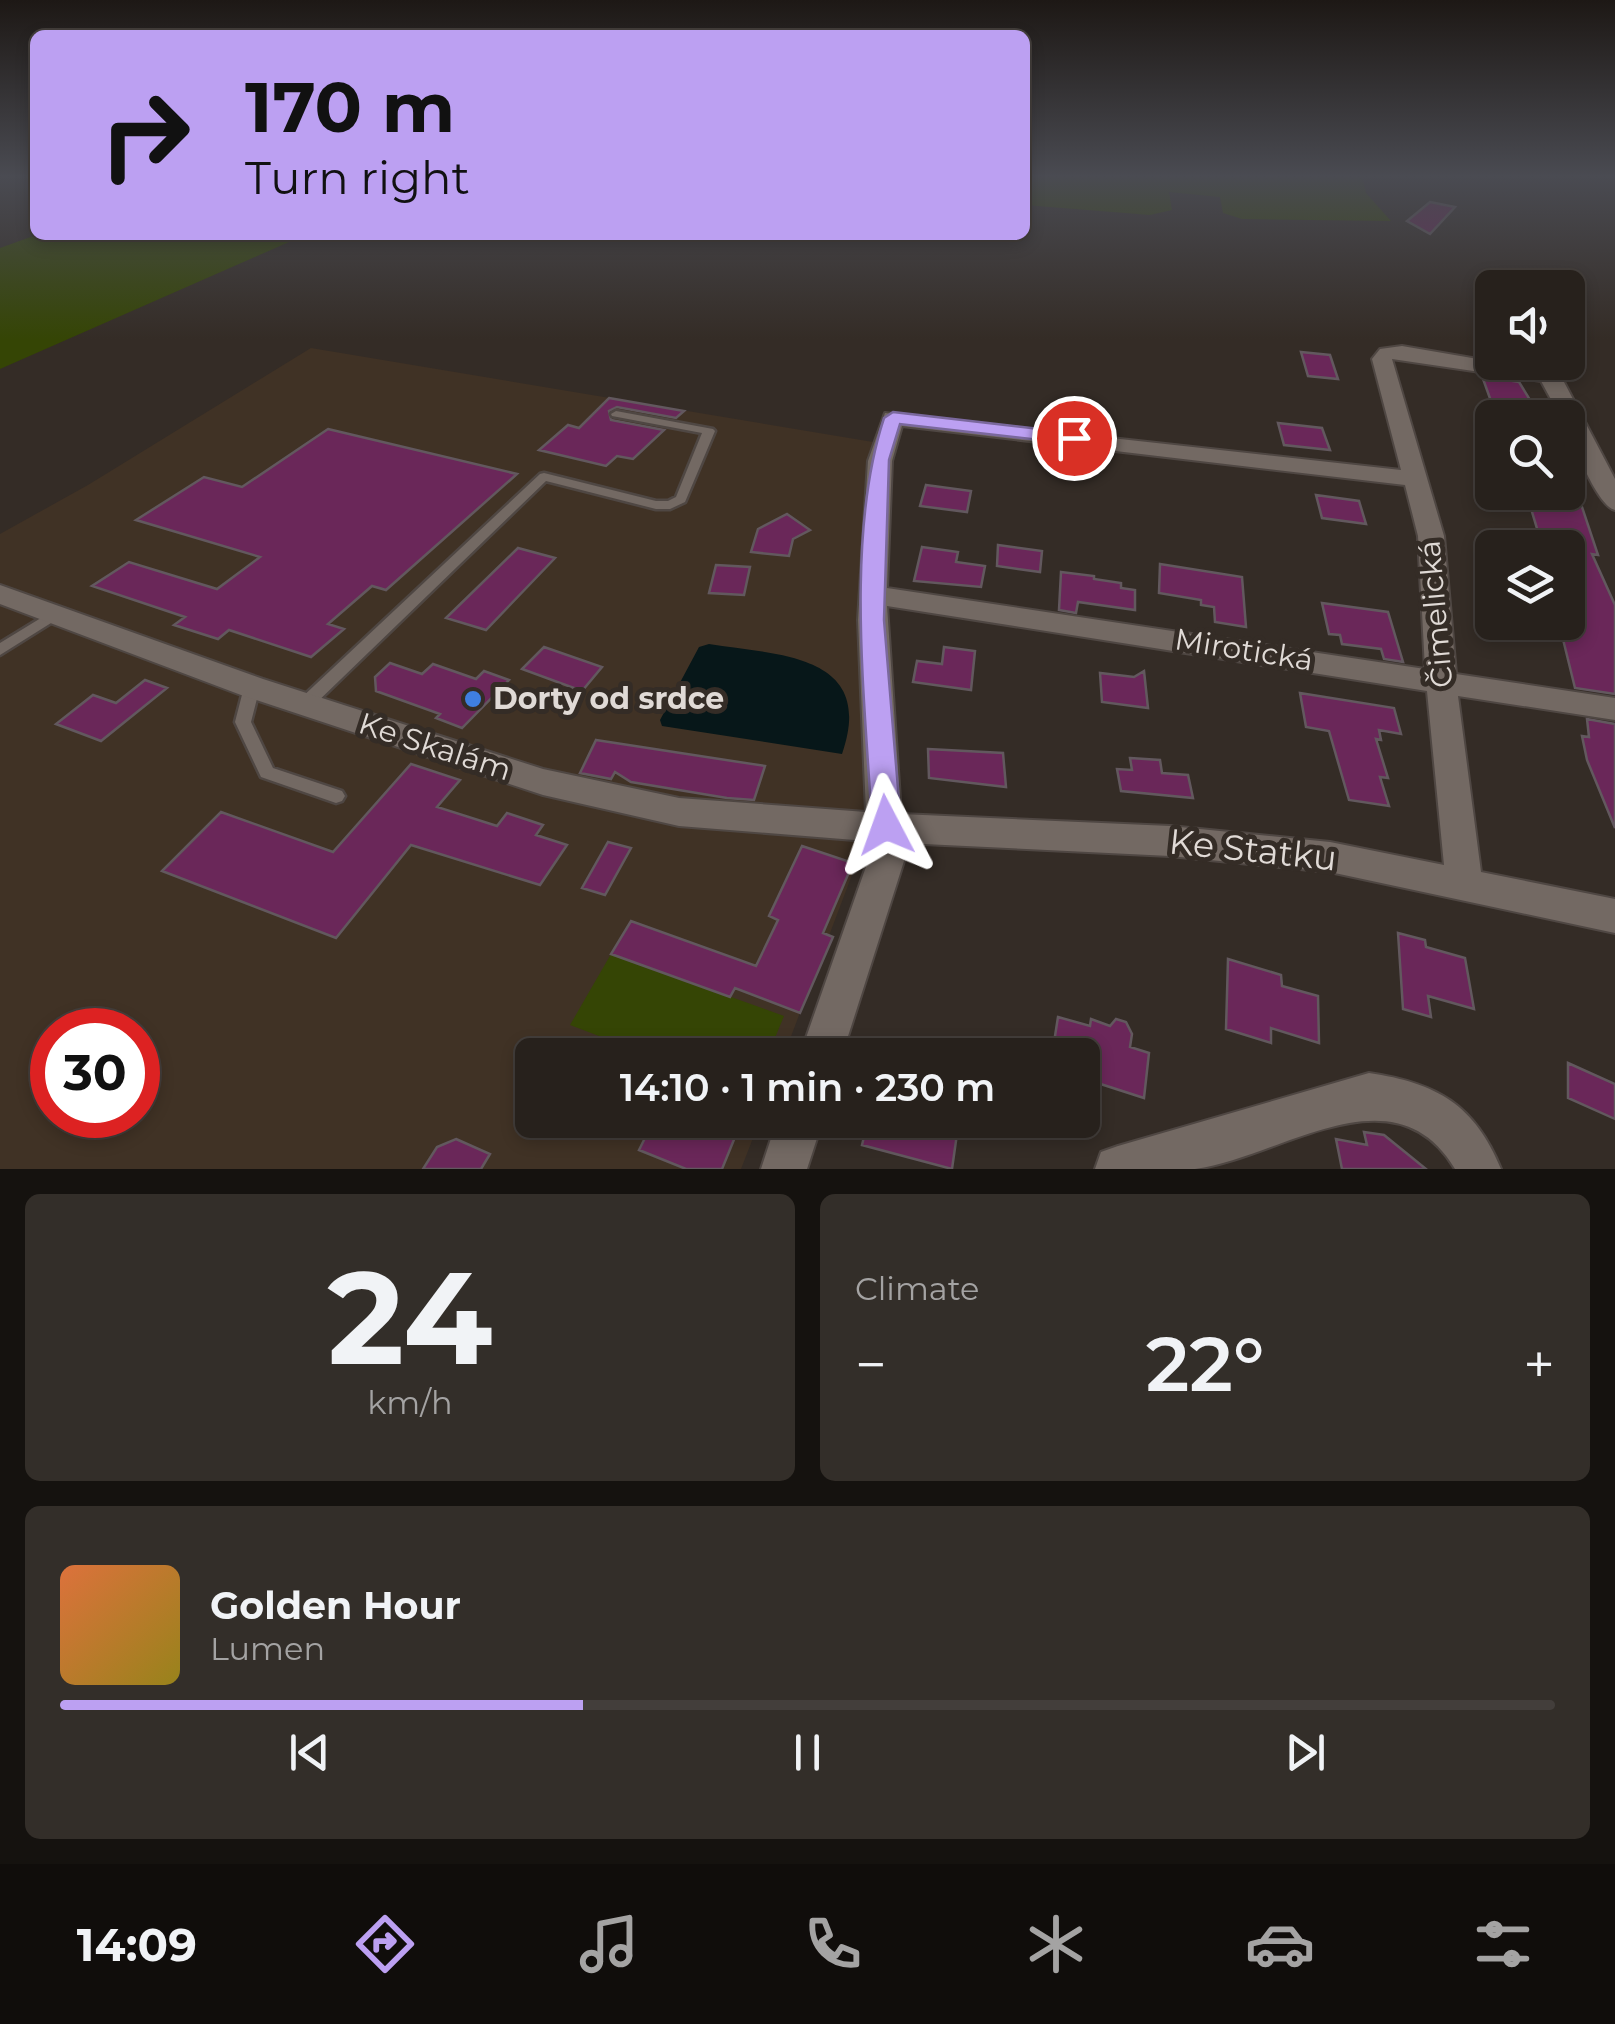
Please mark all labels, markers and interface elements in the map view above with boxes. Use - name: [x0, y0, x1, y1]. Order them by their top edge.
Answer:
- text: 170 m: [245, 64, 455, 150]
- icon: right: [80, 70, 210, 200]
- text: Turn right: [245, 150, 470, 205]
- map controls: [1475, 270, 1585, 640]
- button: sound: [1475, 270, 1585, 380]
- pin: [1032, 396, 1117, 481]
- button: search: [1475, 400, 1585, 510]
- icon: arrive: [1047, 411, 1102, 466]
- button: layers: [1475, 530, 1585, 640]
- street label: Čimelická: [1411, 539, 1460, 689]
- street label: Mirotická: [1172, 620, 1316, 679]
- place label: Dorty od srdce: [493, 680, 724, 717]
- marker: Dorty od srdce: [462, 688, 484, 710]
- street label: Ke Skalám: [354, 705, 516, 789]
- position arrow: [834, 773, 938, 877]
- street label: Ke Statku: [1167, 819, 1339, 880]
- speed limit sign: 30: [30, 1008, 160, 1138]
- text: 14:10 · 1 min · 230 m: [620, 1064, 995, 1111]
- text: 24: [328, 1238, 492, 1397]
- text: Climate: [855, 1269, 979, 1308]
- text: 22°: [1146, 1318, 1264, 1410]
- text: −: [855, 1331, 887, 1398]
- text: +: [1523, 1331, 1555, 1398]
- text: km/h: [367, 1383, 453, 1422]
- text: Golden Hour: [210, 1582, 461, 1629]
- text: Lumen: [210, 1629, 325, 1668]
- icon: previous: [282, 1725, 337, 1780]
- icon: pause: [780, 1725, 835, 1780]
- icon: next: [1278, 1725, 1333, 1780]
- icon: directions: [350, 1909, 420, 1979]
- icon: music: [574, 1909, 644, 1979]
- icon: phone: [798, 1909, 868, 1979]
- icon: climate: [1021, 1909, 1091, 1979]
- icon: car: [1245, 1909, 1315, 1979]
- icon: filters: [1468, 1909, 1538, 1979]
- text: 14:09: [77, 1917, 197, 1972]

